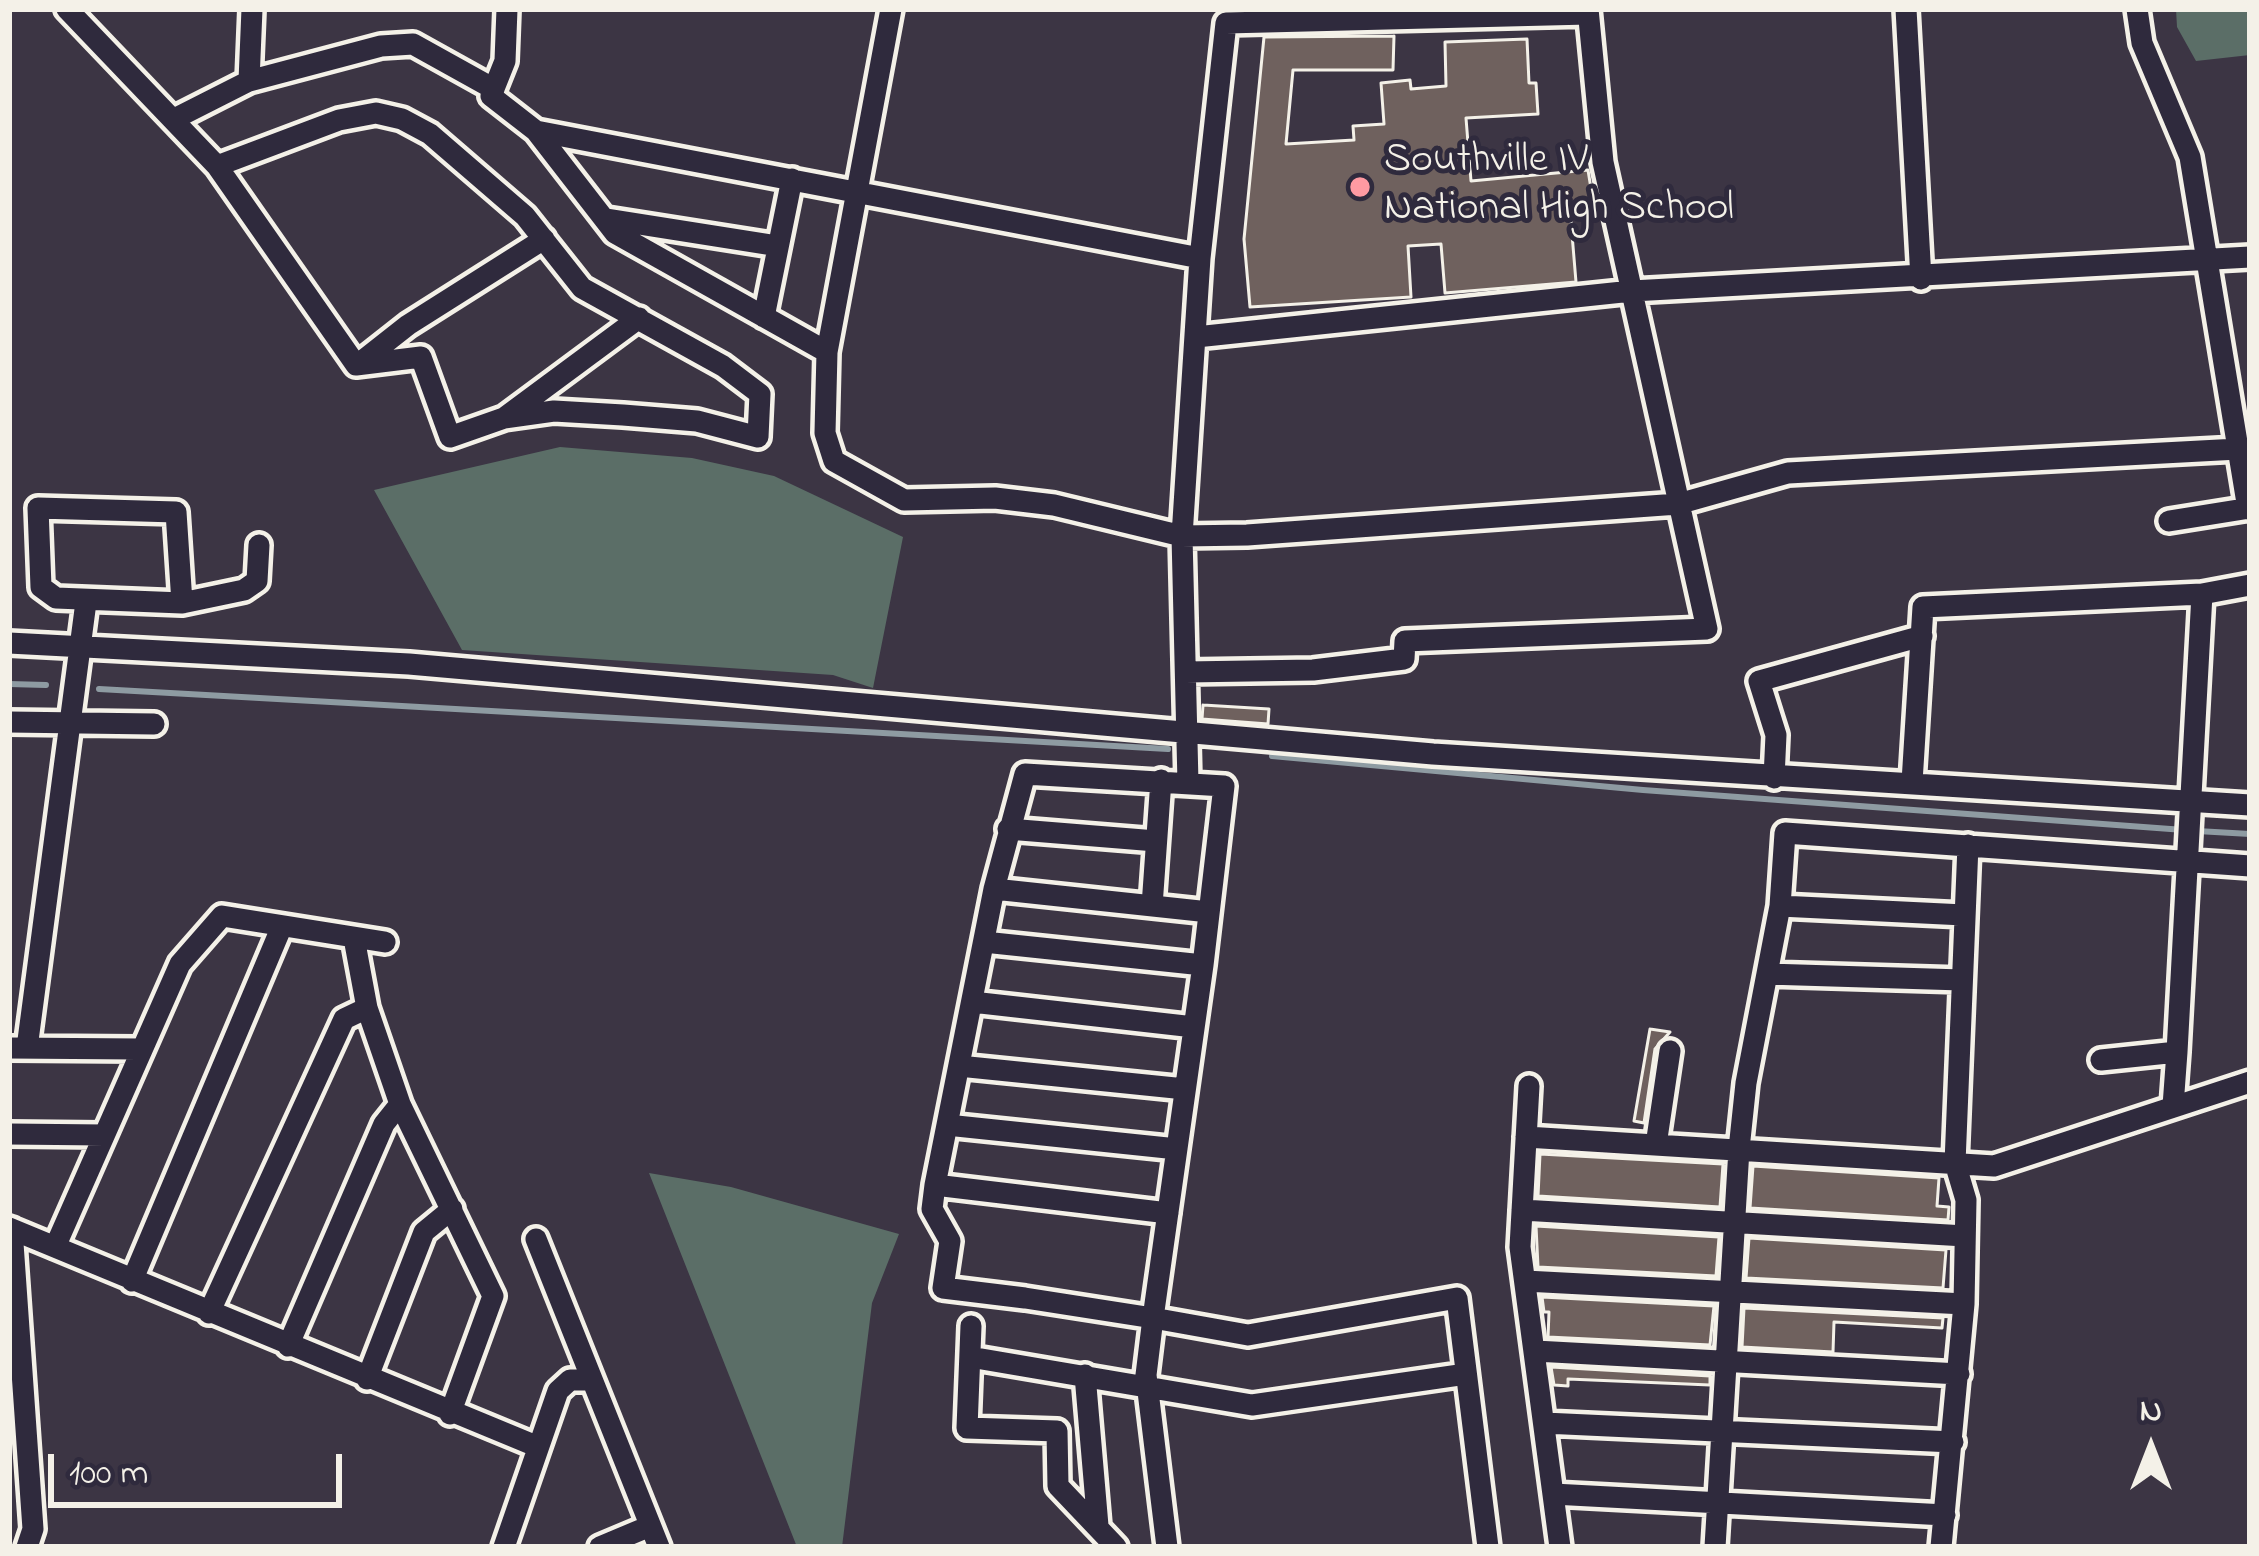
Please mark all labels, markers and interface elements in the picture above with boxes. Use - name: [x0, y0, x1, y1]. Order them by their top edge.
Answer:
- place label: Southville IV National High School: [1384, 138, 1734, 237]
- marker: Southville IV National High School: [1347, 174, 1373, 200]
- north arrow: [2091, 1388, 2211, 1508]
- text: N: [2140, 1388, 2162, 1436]
- scale bar: [54, 1430, 348, 1504]
- text: 100 m: [69, 1448, 149, 1501]

